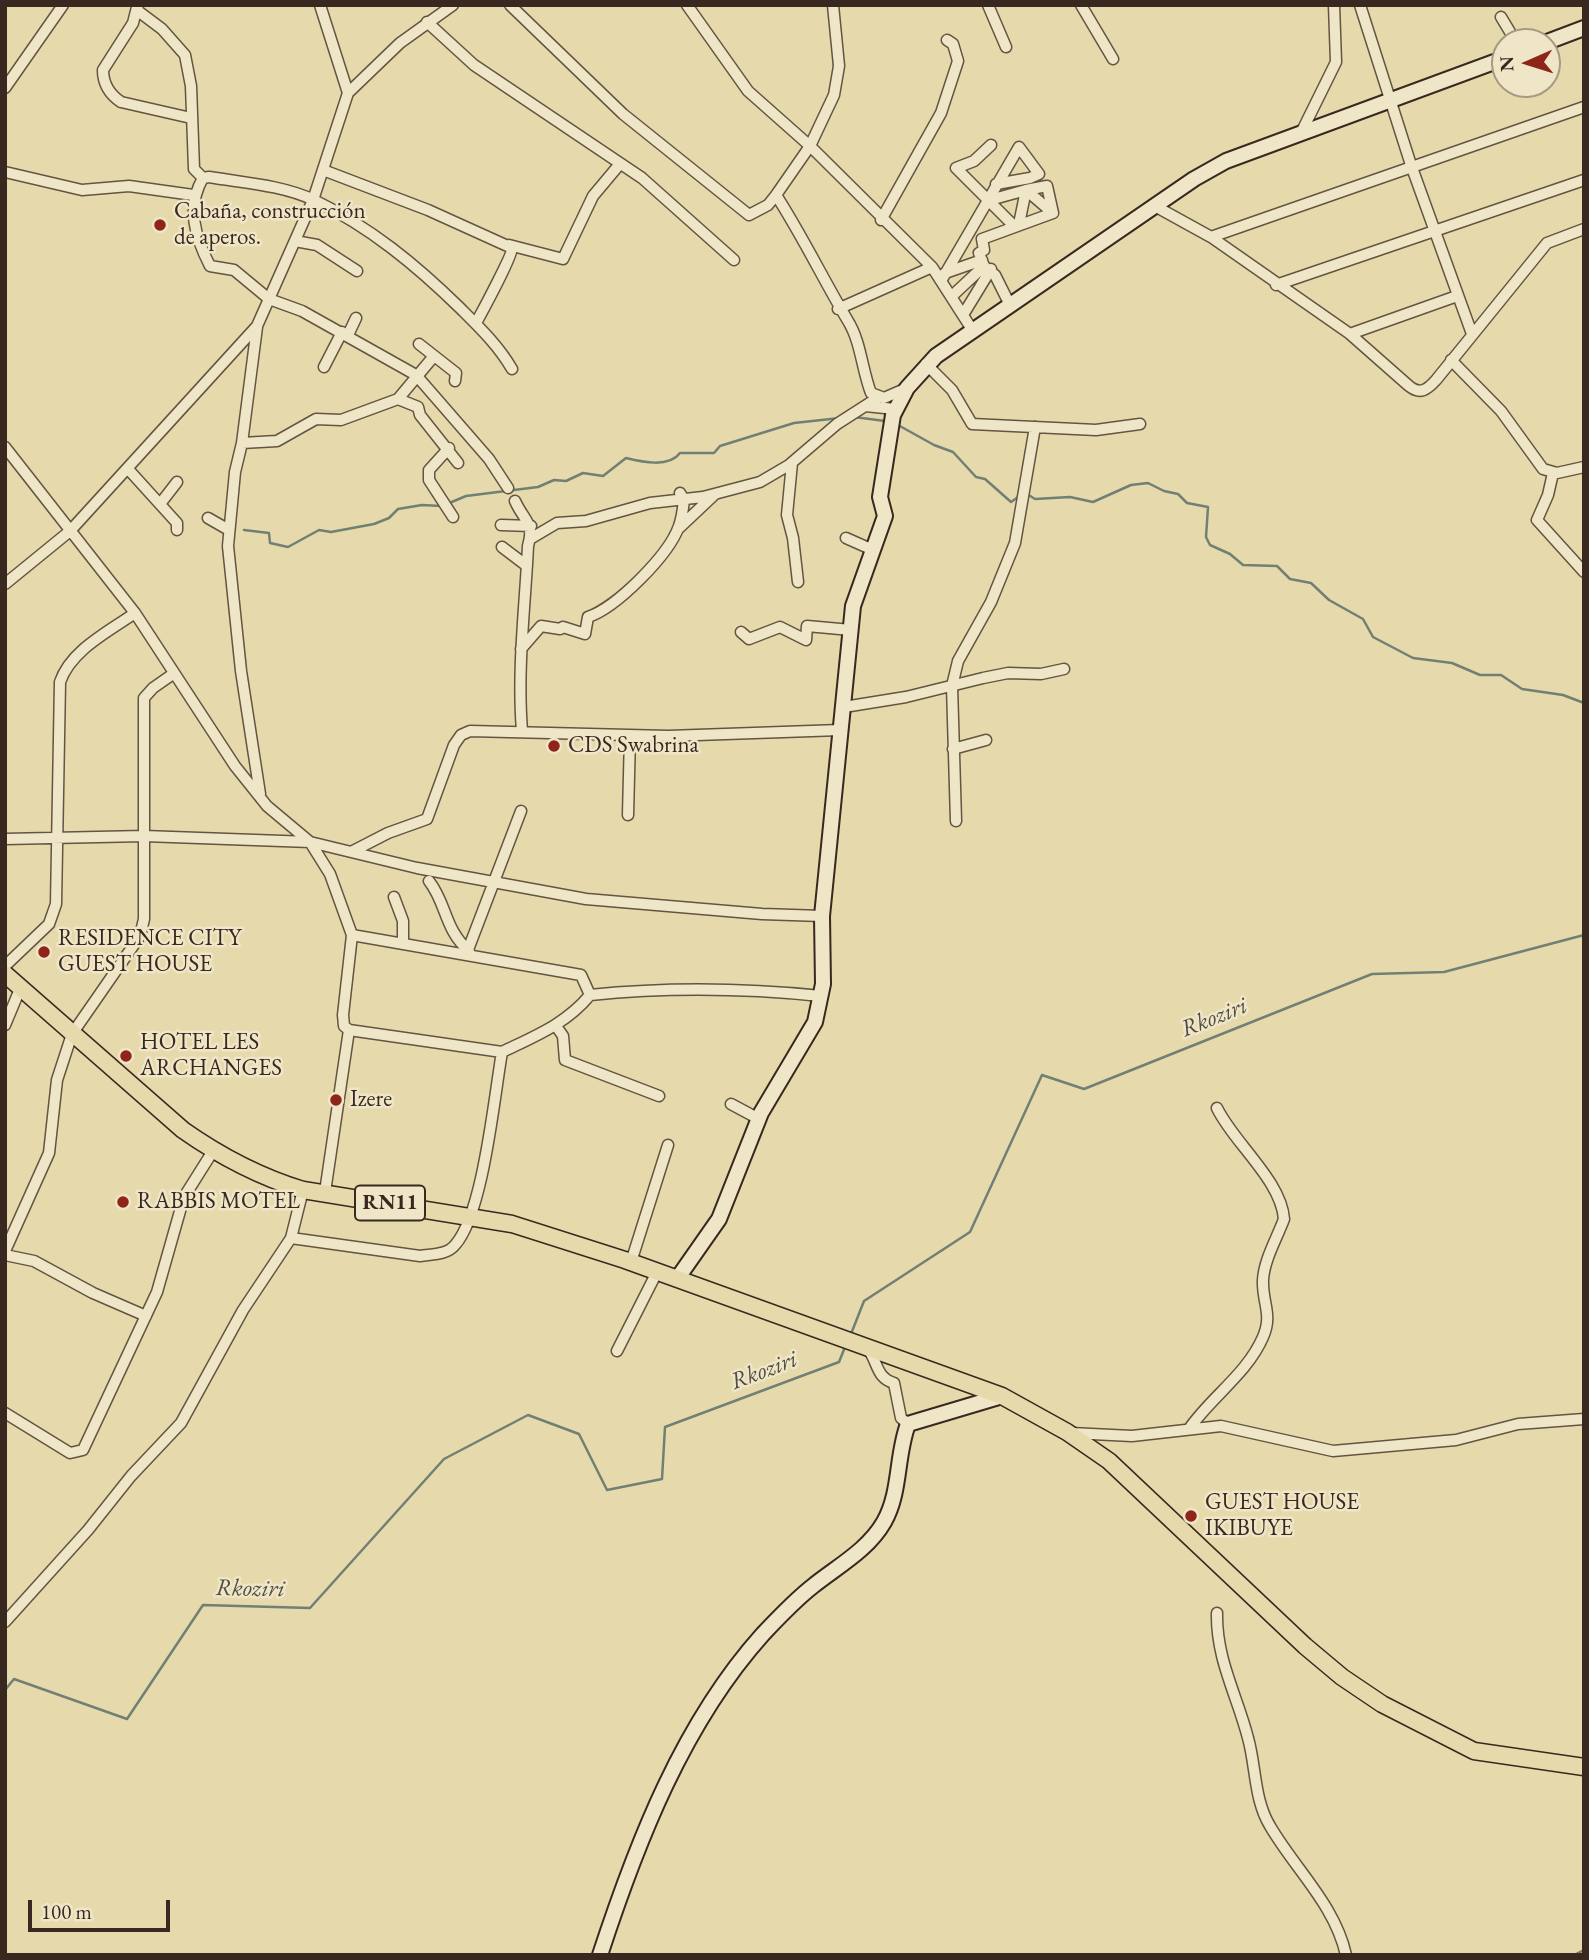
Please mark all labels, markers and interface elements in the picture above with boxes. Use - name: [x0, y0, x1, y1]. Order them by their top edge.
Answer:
- north arrow: [1491, 28, 1561, 98]
- text: N: [1494, 56, 1519, 72]
- place label: Cabaña, construcción de aperos.: [174, 198, 366, 252]
- marker: Cabaña, construcción de aperos.: [152, 217, 168, 233]
- place label: CDS Swabrina: [568, 732, 699, 760]
- marker: CDS Swabrina: [546, 738, 562, 754]
- place label: RESIDENCE CITY GUEST HOUSE: [58, 925, 241, 979]
- marker: RESIDENCE CITY GUEST HOUSE: [36, 944, 52, 960]
- water label: Rkoziri: [1177, 992, 1251, 1044]
- place label: HOTEL LES ARCHANGES: [140, 1029, 282, 1083]
- marker: HOTEL LES ARCHANGES: [118, 1048, 134, 1064]
- place label: Izere: [350, 1086, 392, 1114]
- marker: Izere: [328, 1092, 344, 1108]
- road number: RN11: [355, 1186, 425, 1220]
- place label: RABBIS MOTEL: [137, 1188, 300, 1216]
- marker: RABBIS MOTEL: [115, 1194, 131, 1210]
- water label: Rkoziri: [727, 1345, 801, 1397]
- place label: GUEST HOUSE IKIBUYE: [1205, 1489, 1359, 1543]
- marker: GUEST HOUSE IKIBUYE: [1183, 1508, 1199, 1524]
- water label: Rkoziri: [215, 1574, 285, 1604]
- scale bar: [32, 1886, 173, 1930]
- text: 100 m: [41, 1898, 92, 1925]

